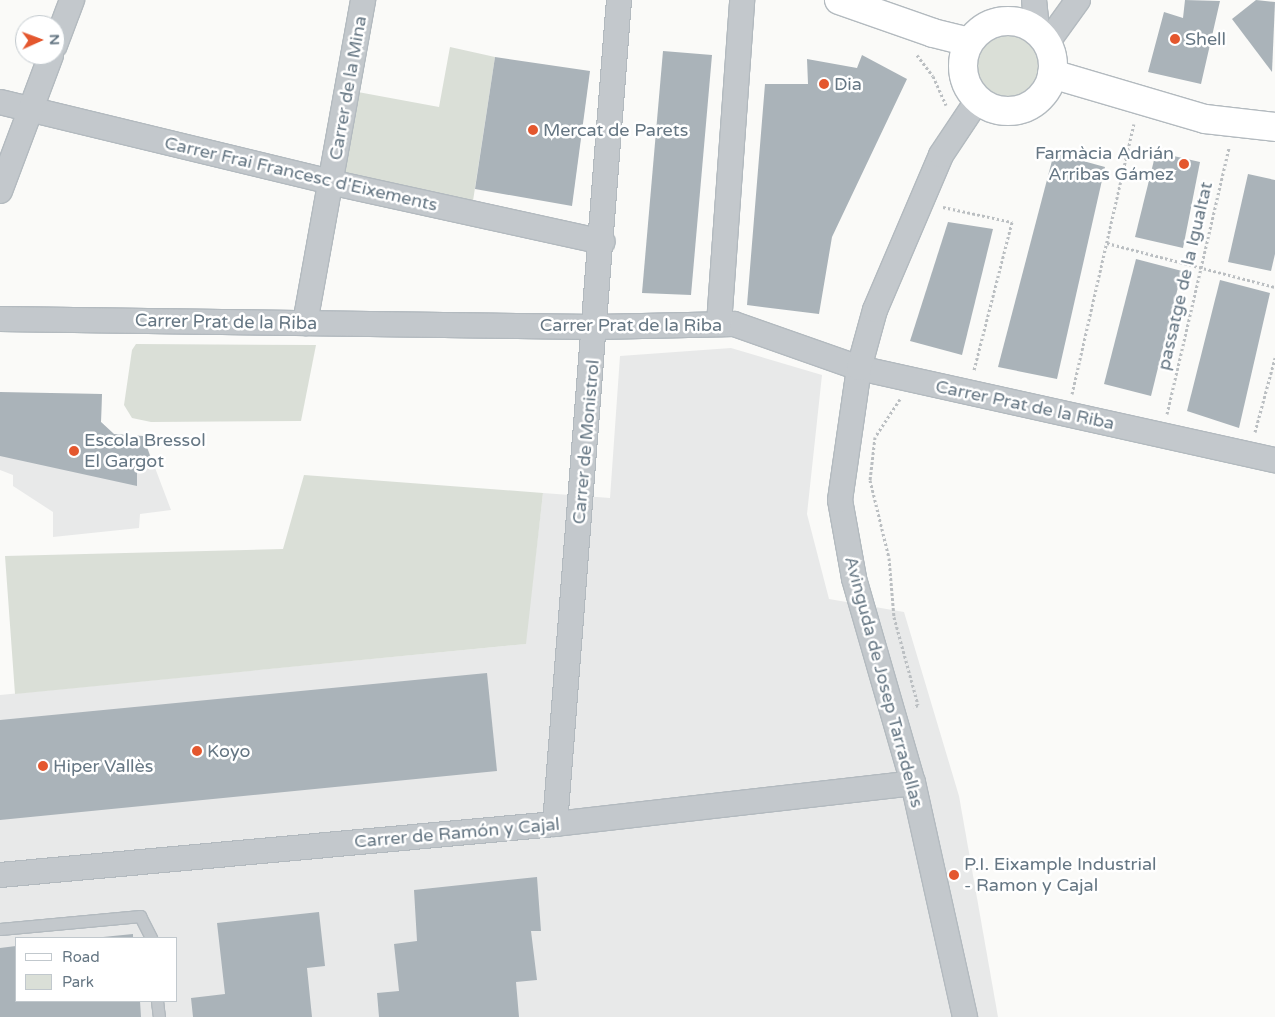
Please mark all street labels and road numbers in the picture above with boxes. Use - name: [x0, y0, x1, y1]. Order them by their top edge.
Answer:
- street label: Carrer de la Mina: [325, 14, 371, 162]
- street label: Carrer Frai Francesc d'Eixements: [162, 132, 440, 216]
- street label: passatge de la Igualtat: [1153, 180, 1217, 372]
- street label: Carrer Prat de la Riba: [135, 310, 317, 334]
- street label: Carrer Prat de la Riba: [540, 314, 722, 336]
- street label: Carrer de Monistrol: [568, 359, 604, 525]
- street label: Carrer Prat de la Riba: [934, 375, 1116, 435]
- street label: Avinguda de Josep Tarradellas: [840, 554, 928, 810]
- street label: Carrer de Ramón y Cajal: [353, 813, 561, 853]

